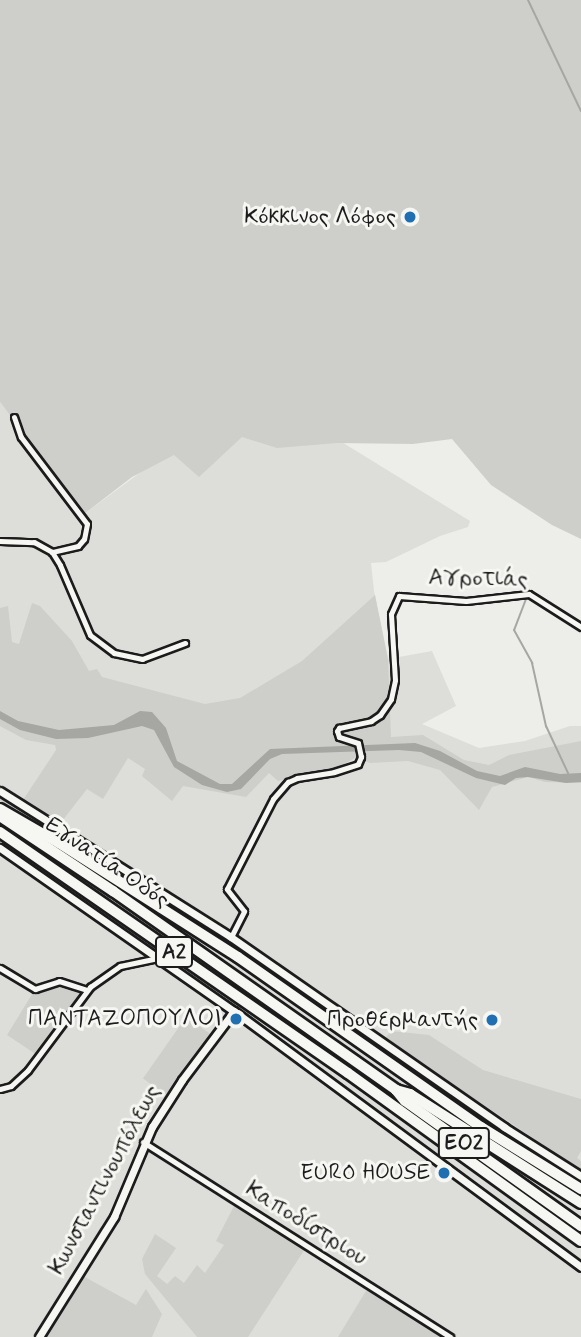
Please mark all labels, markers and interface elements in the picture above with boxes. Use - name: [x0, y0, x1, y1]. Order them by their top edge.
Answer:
- place label: Κόκκινος Λόφος: [244, 203, 396, 231]
- marker: Κόκκινος Λόφος: [402, 209, 418, 225]
- street label: Αγροτιάς: [428, 564, 528, 594]
- street label: Εγνατία Οδός: [40, 811, 174, 915]
- road number: Α2: [155, 934, 193, 970]
- place label: ΠΑΝΤΑΖΟΠΟΥΛΟΙ: [28, 1005, 222, 1033]
- place label: Προθερμαντής: [327, 1006, 478, 1034]
- marker: ΠΑΝΤΑΖΟΠΟΥΛΟΙ: [228, 1011, 244, 1027]
- marker: Προθερμαντής: [484, 1012, 500, 1028]
- street label: Κωνσταντινουπόλεως: [43, 1080, 167, 1280]
- road number: ΕΟ2: [438, 1126, 490, 1160]
- place label: EURO HOUSE: [299, 1159, 430, 1187]
- marker: EURO HOUSE: [436, 1165, 452, 1181]
- street label: Καποδίστριου: [240, 1176, 372, 1272]

